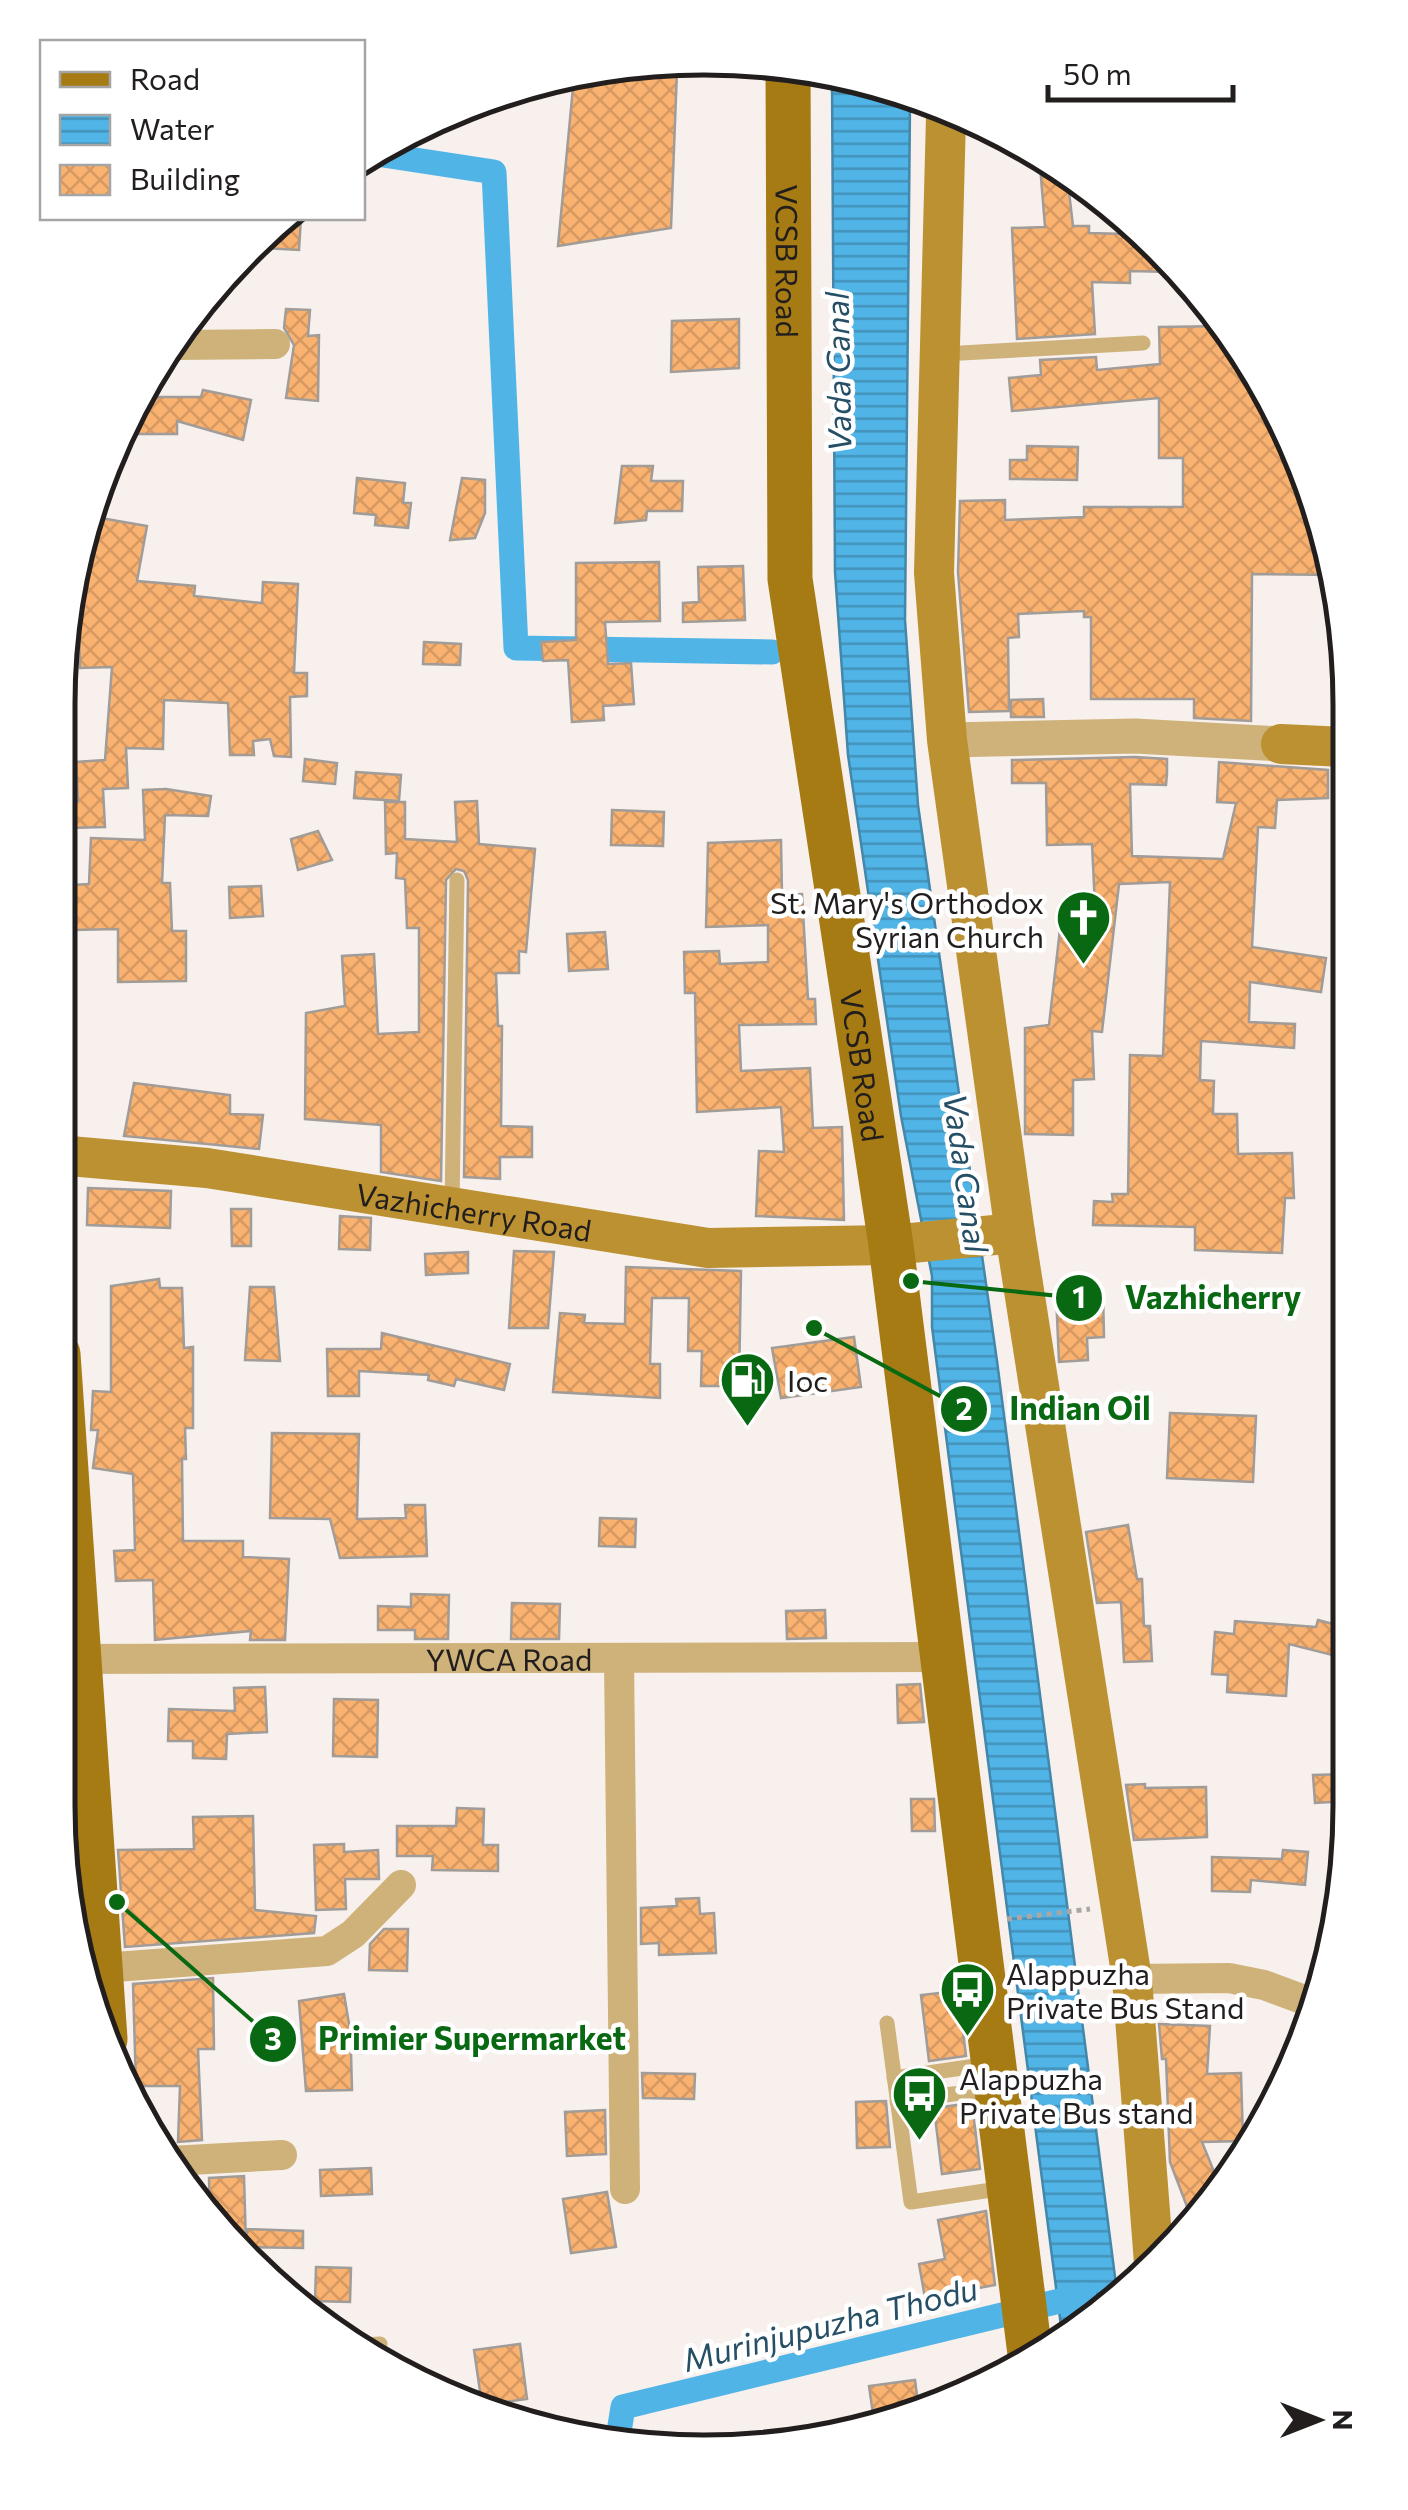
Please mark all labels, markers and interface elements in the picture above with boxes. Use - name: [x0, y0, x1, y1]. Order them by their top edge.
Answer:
- legend: [40, 40, 365, 220]
- scale bar: [1048, 40, 1233, 102]
- text: 50 m: [1063, 54, 1132, 91]
- text: Road: [130, 59, 200, 96]
- text: Water: [130, 109, 215, 146]
- text: Building: [130, 159, 240, 196]
- street label: VCSB Road: [770, 184, 808, 338]
- water label: Vada Canal: [816, 291, 858, 452]
- place label: St. Mary's Orthodox Syrian Church: [770, 883, 1044, 954]
- church icon: St. Mary's Orthodox Syrian Church: [1053, 888, 1113, 967]
- street label: VCSB Road: [834, 987, 894, 1144]
- water label: Vada Canal: [936, 1091, 998, 1256]
- street label: Vazhicherry Road: [354, 1174, 594, 1248]
- callout: Vazhicherry: [1054, 1267, 1321, 1329]
- text: Vazhicherry: [1125, 1276, 1302, 1316]
- text: 1: [1072, 1277, 1086, 1314]
- fuel station icon: Ioc: [718, 1349, 778, 1428]
- place label: Ioc: [787, 1361, 828, 1398]
- callout: Indian Oil: [939, 1378, 1170, 1440]
- text: Indian Oil: [1009, 1387, 1151, 1427]
- text: 2: [955, 1389, 973, 1426]
- street label: YWCA Road: [426, 1639, 592, 1677]
- place label: Alappuzha Private Bus Stand: [1006, 1954, 1244, 2025]
- bus stop icon: Alappuzha Private Bus Stand: [937, 1959, 997, 2038]
- callout: Primier Supermarket: [248, 2008, 646, 2070]
- text: Primier Supermarket: [318, 2017, 626, 2057]
- text: 3: [264, 2019, 282, 2056]
- place label: Alappuzha Private Bus stand: [959, 2059, 1194, 2130]
- bus stop icon: Alappuzha Private Bus stand: [890, 2064, 950, 2143]
- water label: Murinjupuzha Thodu: [679, 2267, 981, 2379]
- north arrow: [1268, 2370, 1368, 2470]
- text: N: [1327, 2410, 1361, 2431]

